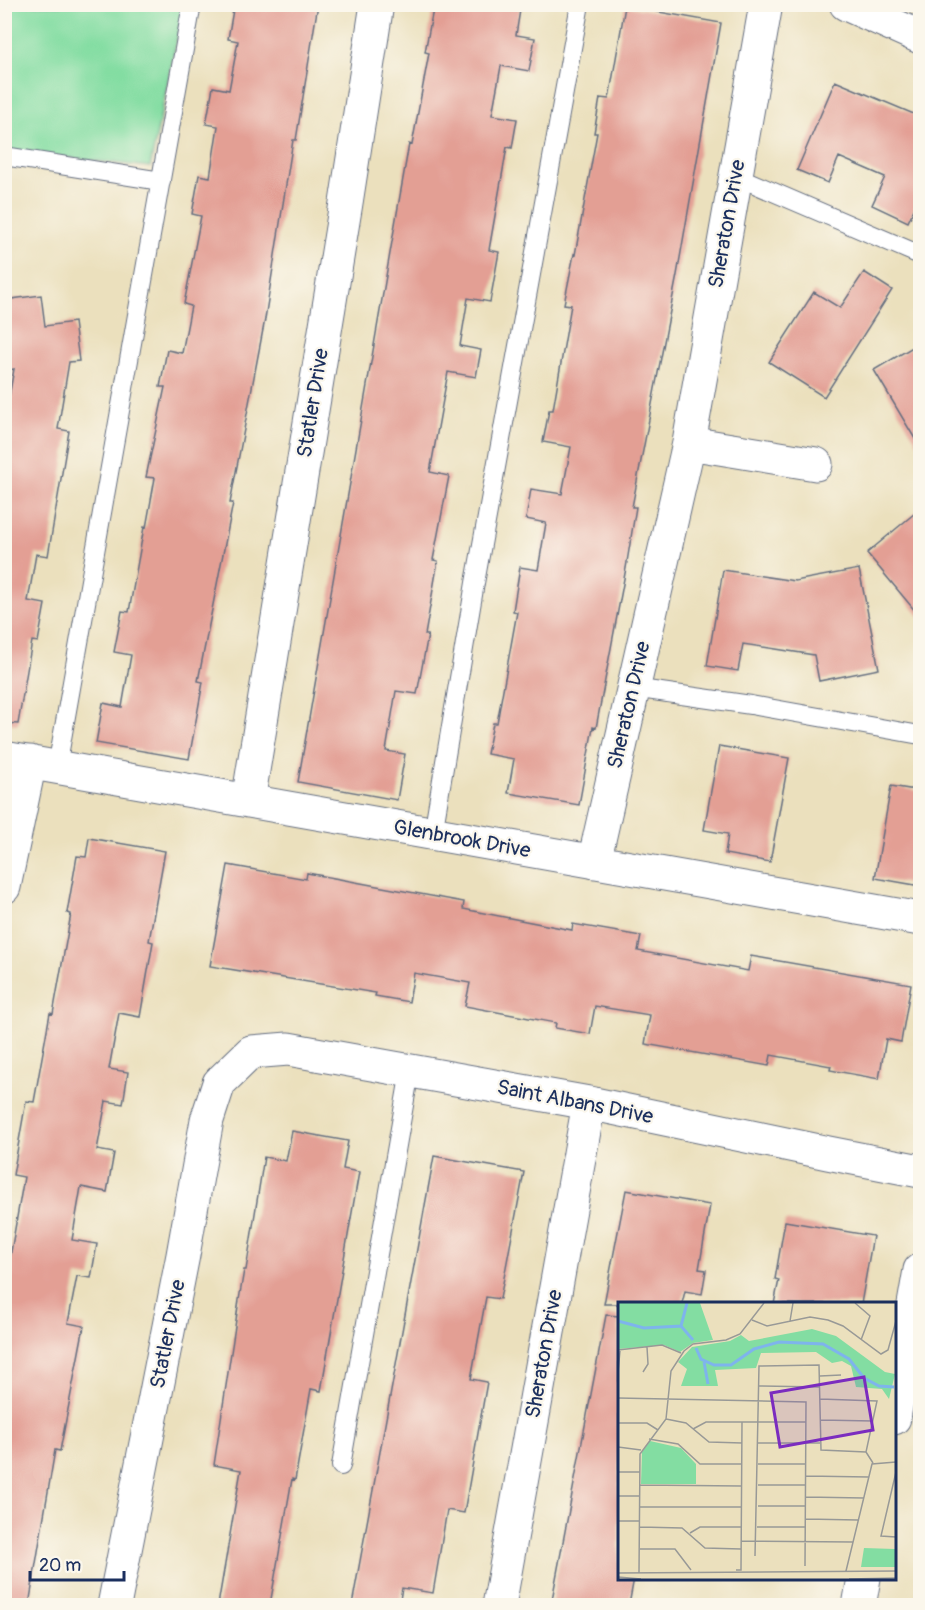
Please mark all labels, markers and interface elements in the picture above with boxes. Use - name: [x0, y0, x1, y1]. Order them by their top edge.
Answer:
- street label: Sheraton Drive: [702, 157, 752, 290]
- street label: Statler Drive: [291, 346, 335, 460]
- street label: Sheraton Drive: [601, 638, 657, 771]
- street label: Glenbrook Drive: [391, 814, 533, 864]
- street label: Saint Albans Drive: [495, 1074, 656, 1131]
- street label: Statler Drive: [144, 1277, 192, 1391]
- street label: Sheraton Drive: [519, 1287, 569, 1420]
- inset map: [618, 1302, 895, 1580]
- scale bar: [30, 1544, 124, 1582]
- text: 20 m: [39, 1554, 81, 1577]

